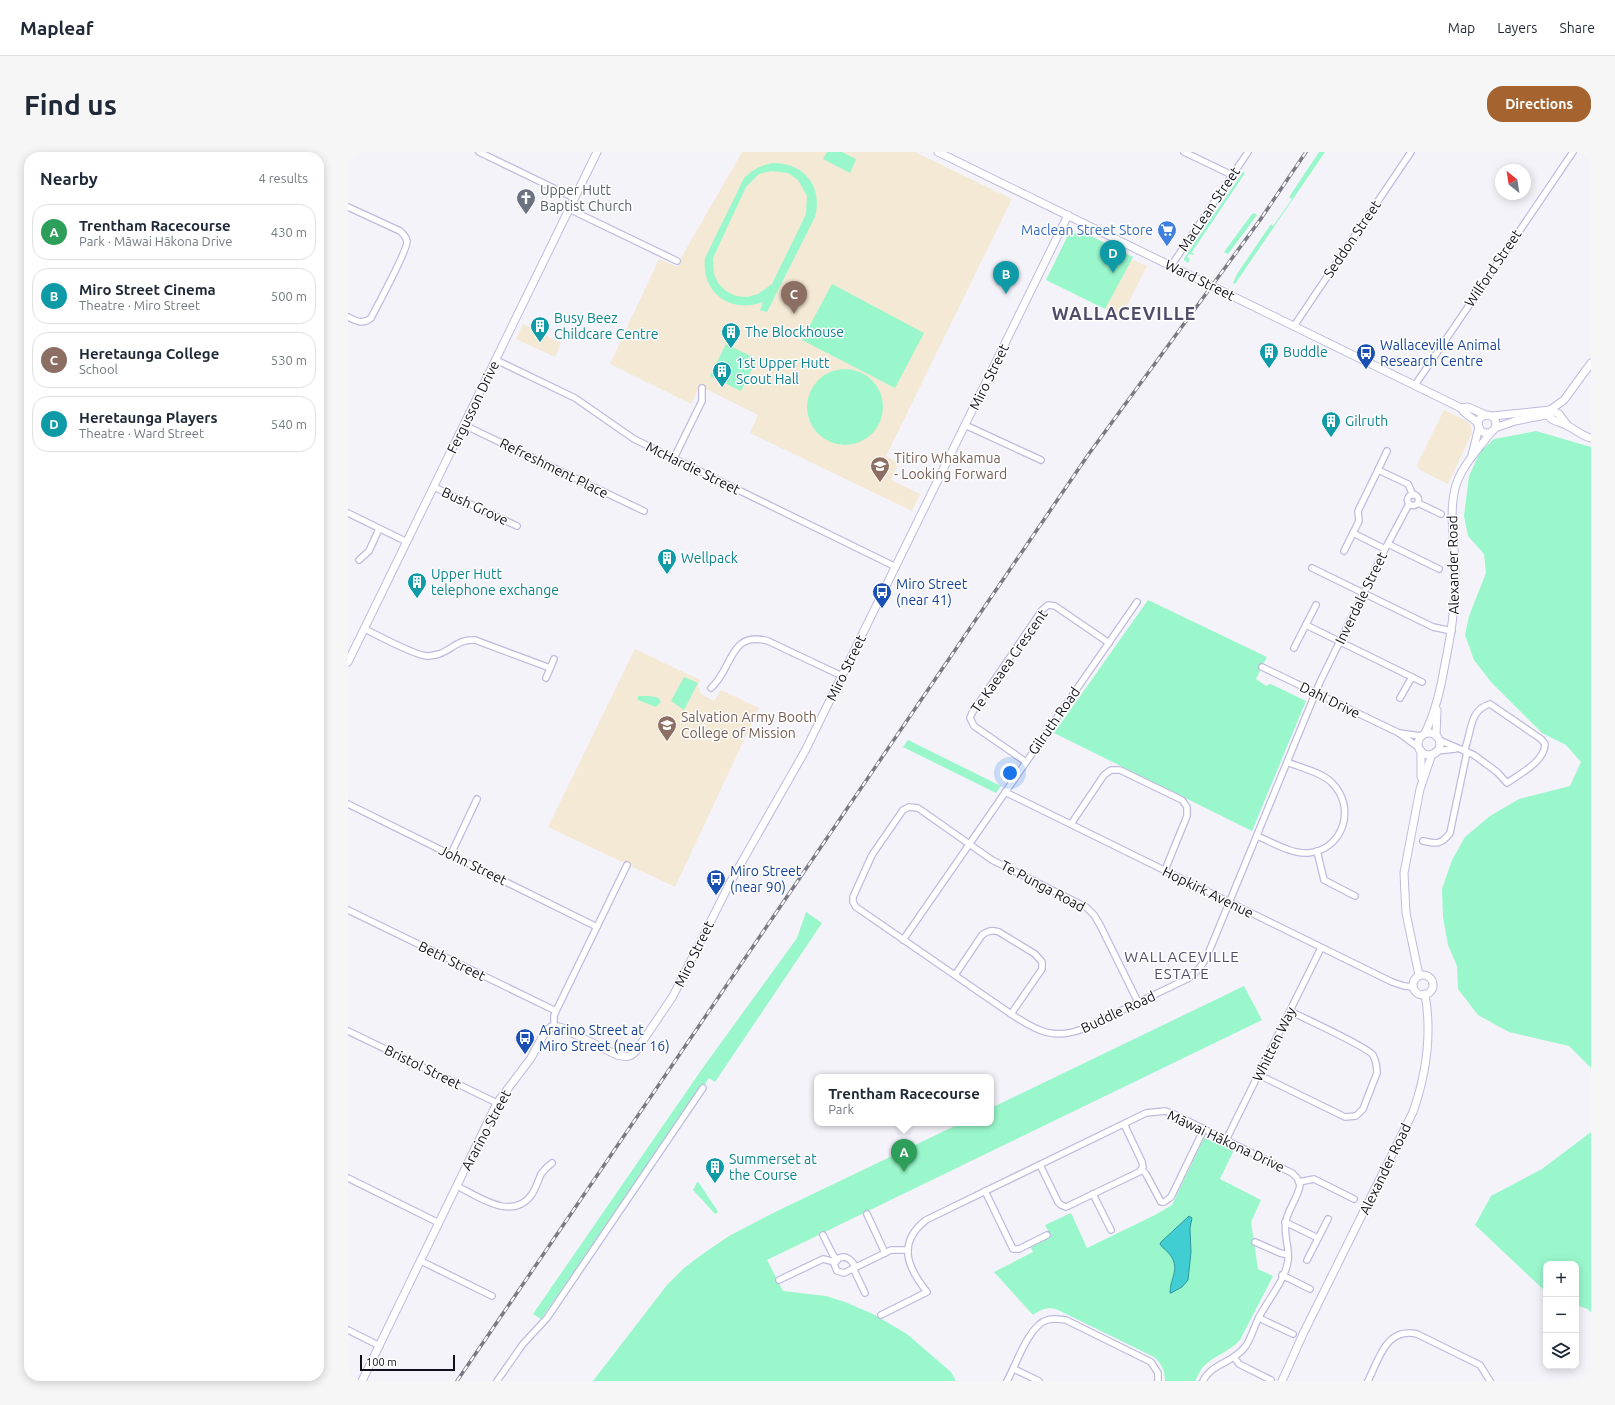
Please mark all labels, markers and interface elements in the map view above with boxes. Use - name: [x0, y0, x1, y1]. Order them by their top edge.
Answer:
- text: Mapleaf: [20, 17, 93, 39]
- text: Map: [1448, 20, 1475, 36]
- text: Layers: [1497, 20, 1537, 36]
- text: Share: [1559, 20, 1595, 36]
- button: Directions: [1487, 86, 1591, 122]
- text: Find us: [24, 89, 117, 120]
- street label: MacLean Street: [1175, 163, 1243, 254]
- north arrow: [1495, 164, 1531, 200]
- text: Nearby: [40, 169, 98, 188]
- text: 4 results: [258, 171, 308, 185]
- place label: Upper Hutt Baptist Church: [540, 182, 632, 214]
- church icon: Upper Hutt Baptist Church: [515, 187, 537, 215]
- street label: Seddon Street: [1320, 197, 1384, 281]
- text: Trentham Racecourse: [79, 217, 231, 234]
- supermarket icon: Maclean Street Store: [1156, 219, 1178, 247]
- place label: Maclean Street Store: [1021, 222, 1153, 238]
- text: A: [49, 225, 59, 239]
- text: 430 m: [271, 225, 307, 239]
- street label: Wilford Street: [1461, 226, 1525, 310]
- text: Park · Māwai Hākona Drive: [79, 234, 232, 248]
- pin: D: [1100, 240, 1126, 273]
- street label: Ward Street: [1162, 256, 1238, 304]
- pin: B: [993, 261, 1019, 294]
- text: Miro Street Cinema: [79, 281, 216, 298]
- pin: C: [781, 281, 807, 314]
- text: B: [50, 289, 58, 303]
- text: 500 m: [271, 289, 307, 303]
- text: Theatre · Miro Street: [79, 298, 200, 312]
- district label: WALLACEVILLE: [1052, 303, 1196, 323]
- place label: Busy Beez Childcare Centre: [554, 310, 659, 342]
- building icon: Busy Beez Childcare Centre: [529, 315, 551, 343]
- building icon: The Blockhouse: [720, 321, 742, 349]
- place label: The Blockhouse: [745, 324, 844, 340]
- place label: Wallaceville Animal Research Centre: [1380, 337, 1501, 369]
- street label: Miro Street: [966, 341, 1012, 413]
- building icon: Buddle: [1258, 341, 1280, 369]
- bus stop icon: Wallaceville Animal Research Centre: [1355, 342, 1377, 370]
- place label: Buddle: [1283, 344, 1328, 360]
- text: Heretaunga College: [79, 345, 219, 362]
- text: C: [50, 353, 58, 367]
- text: 530 m: [271, 353, 307, 367]
- place label: 1st Upper Hutt Scout Hall: [736, 355, 830, 387]
- street label: Fergusson Drive: [444, 358, 502, 456]
- building icon: 1st Upper Hutt Scout Hall: [711, 360, 733, 388]
- text: School: [79, 362, 118, 376]
- text: Heretaunga Players: [79, 409, 218, 426]
- building icon: Gilruth: [1320, 410, 1342, 438]
- place label: Gilruth: [1345, 413, 1388, 429]
- text: D: [49, 417, 59, 431]
- text: 540 m: [271, 417, 307, 431]
- text: Theatre · Ward Street: [79, 426, 204, 440]
- street label: Refreshment Place: [497, 435, 611, 501]
- street label: McHardie Street: [643, 438, 743, 498]
- place label: Titiro Whakamua - Looking Forward: [894, 450, 1007, 482]
- school or university icon: Titiro Whakamua - Looking Forward: [869, 455, 891, 483]
- street label: Bush Grove: [439, 484, 511, 528]
- street label: Alexander Road: [1444, 515, 1462, 615]
- building icon: Wellpack: [656, 547, 678, 575]
- street label: Inverdale Street: [1332, 549, 1390, 647]
- place label: Wellpack: [681, 550, 738, 566]
- place label: Upper Hutt telephone exchange: [431, 566, 559, 598]
- building icon: Upper Hutt telephone exchange: [406, 571, 428, 599]
- place label: Miro Street (near 41): [896, 576, 968, 608]
- bus stop icon: Miro Street (near 41): [871, 581, 893, 609]
- street label: Te Kaeaea Crescent: [967, 606, 1051, 716]
- street label: Miro Street: [823, 632, 869, 704]
- street label: Dahl Drive: [1297, 679, 1363, 721]
- street label: Gilruth Road: [1025, 684, 1083, 758]
- place label: Salvation Army Booth College of Mission: [681, 709, 817, 741]
- school or university icon: Salvation Army Booth College of Mission: [656, 714, 678, 742]
- your location: [1000, 763, 1020, 783]
- street label: John Street: [437, 842, 510, 888]
- street label: Te Punga Road: [998, 857, 1088, 915]
- place label: Miro Street (near 90): [730, 863, 802, 895]
- street label: Hopkirk Avenue: [1160, 863, 1256, 921]
- bus stop icon: Miro Street (near 90): [705, 868, 727, 896]
- street label: Miro Street: [671, 918, 717, 990]
- street label: Beth Street: [416, 938, 488, 984]
- district label: WALLACEVILLE ESTATE: [1124, 948, 1240, 982]
- street label: Buddle Road: [1078, 988, 1158, 1036]
- street label: Whitten Way: [1249, 1004, 1299, 1084]
- place label: Ararino Street at Miro Street (near 16): [539, 1022, 670, 1054]
- bus stop icon: Ararino Street at Miro Street (near 16): [514, 1027, 536, 1055]
- street label: Bristol Street: [382, 1042, 464, 1093]
- popup: [814, 1074, 994, 1126]
- text: Trentham Racecourse: [828, 1085, 980, 1102]
- street label: Ararino Street: [458, 1087, 514, 1173]
- text: Park: [828, 1102, 854, 1116]
- street label: Māwai Hākona Drive: [1165, 1107, 1287, 1175]
- street label: Alexander Road: [1356, 1121, 1414, 1217]
- pin: A: [891, 1139, 917, 1172]
- place label: Summerset at the Course: [729, 1151, 817, 1183]
- building icon: Summerset at the Course: [704, 1156, 726, 1184]
- map controls: [1543, 1261, 1579, 1369]
- button: +: [1543, 1261, 1579, 1297]
- button: −: [1543, 1297, 1579, 1333]
- button: layers: [1543, 1333, 1579, 1369]
- scale bar: [360, 1353, 455, 1372]
- text: 100 m: [366, 1356, 397, 1368]

